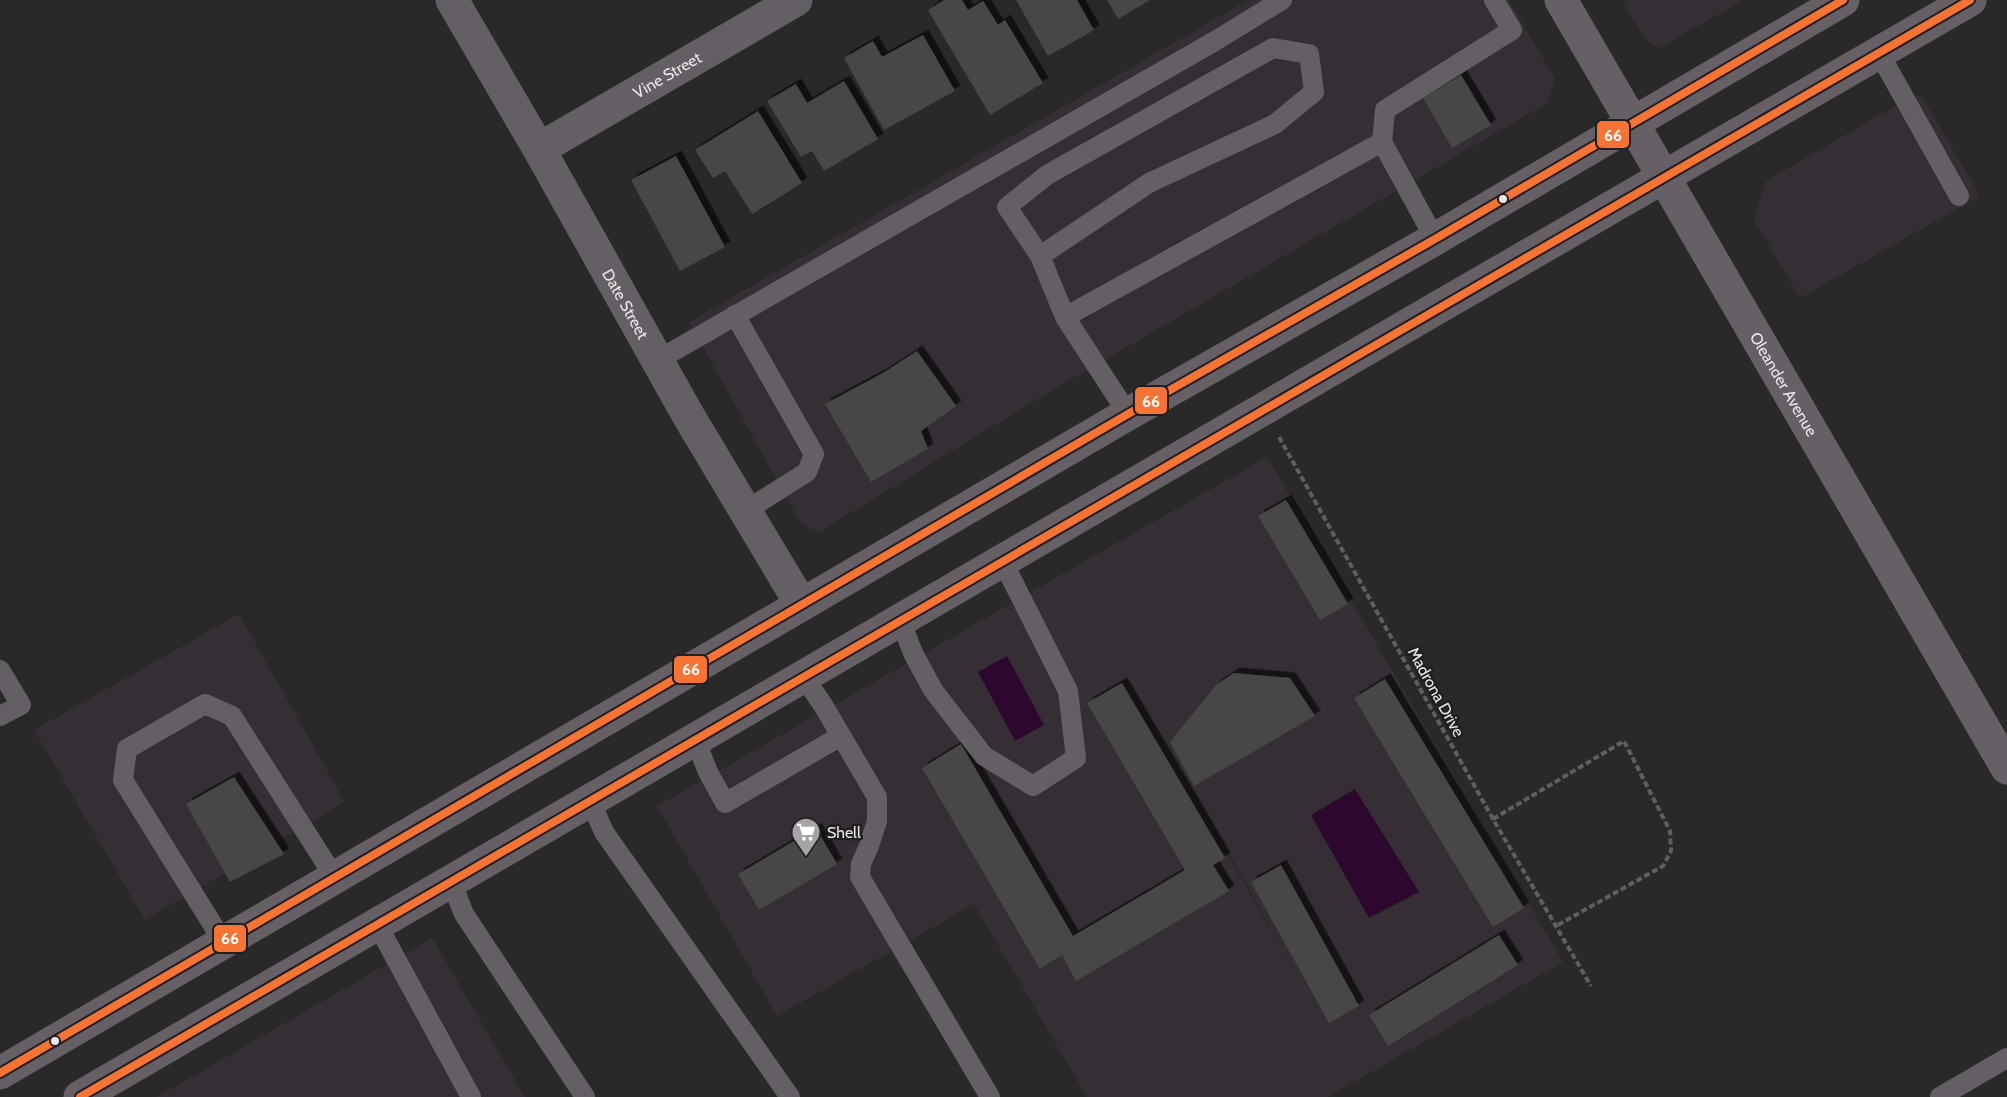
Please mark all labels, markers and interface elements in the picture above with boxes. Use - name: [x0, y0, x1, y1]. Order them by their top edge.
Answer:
- street label: Vine Street: [629, 47, 705, 102]
- line badge: 66: [1596, 120, 1630, 149]
- text: 66: [1604, 126, 1622, 145]
- unlabelled marker: [1497, 193, 1509, 205]
- street label: Date Street: [599, 265, 653, 343]
- street label: Oleander Avenue: [1746, 328, 1822, 439]
- line badge: 66: [1134, 386, 1168, 415]
- text: 66: [1142, 392, 1160, 411]
- street label: Madrona Drive: [1404, 644, 1468, 740]
- line badge: 66: [673, 655, 708, 684]
- text: 66: [682, 660, 700, 679]
- supermarket icon: Shell: [790, 816, 822, 858]
- place label: Shell: [827, 823, 861, 842]
- line badge: 66: [213, 924, 247, 953]
- text: 66: [221, 929, 239, 948]
- unlabelled marker: [49, 1035, 61, 1047]

